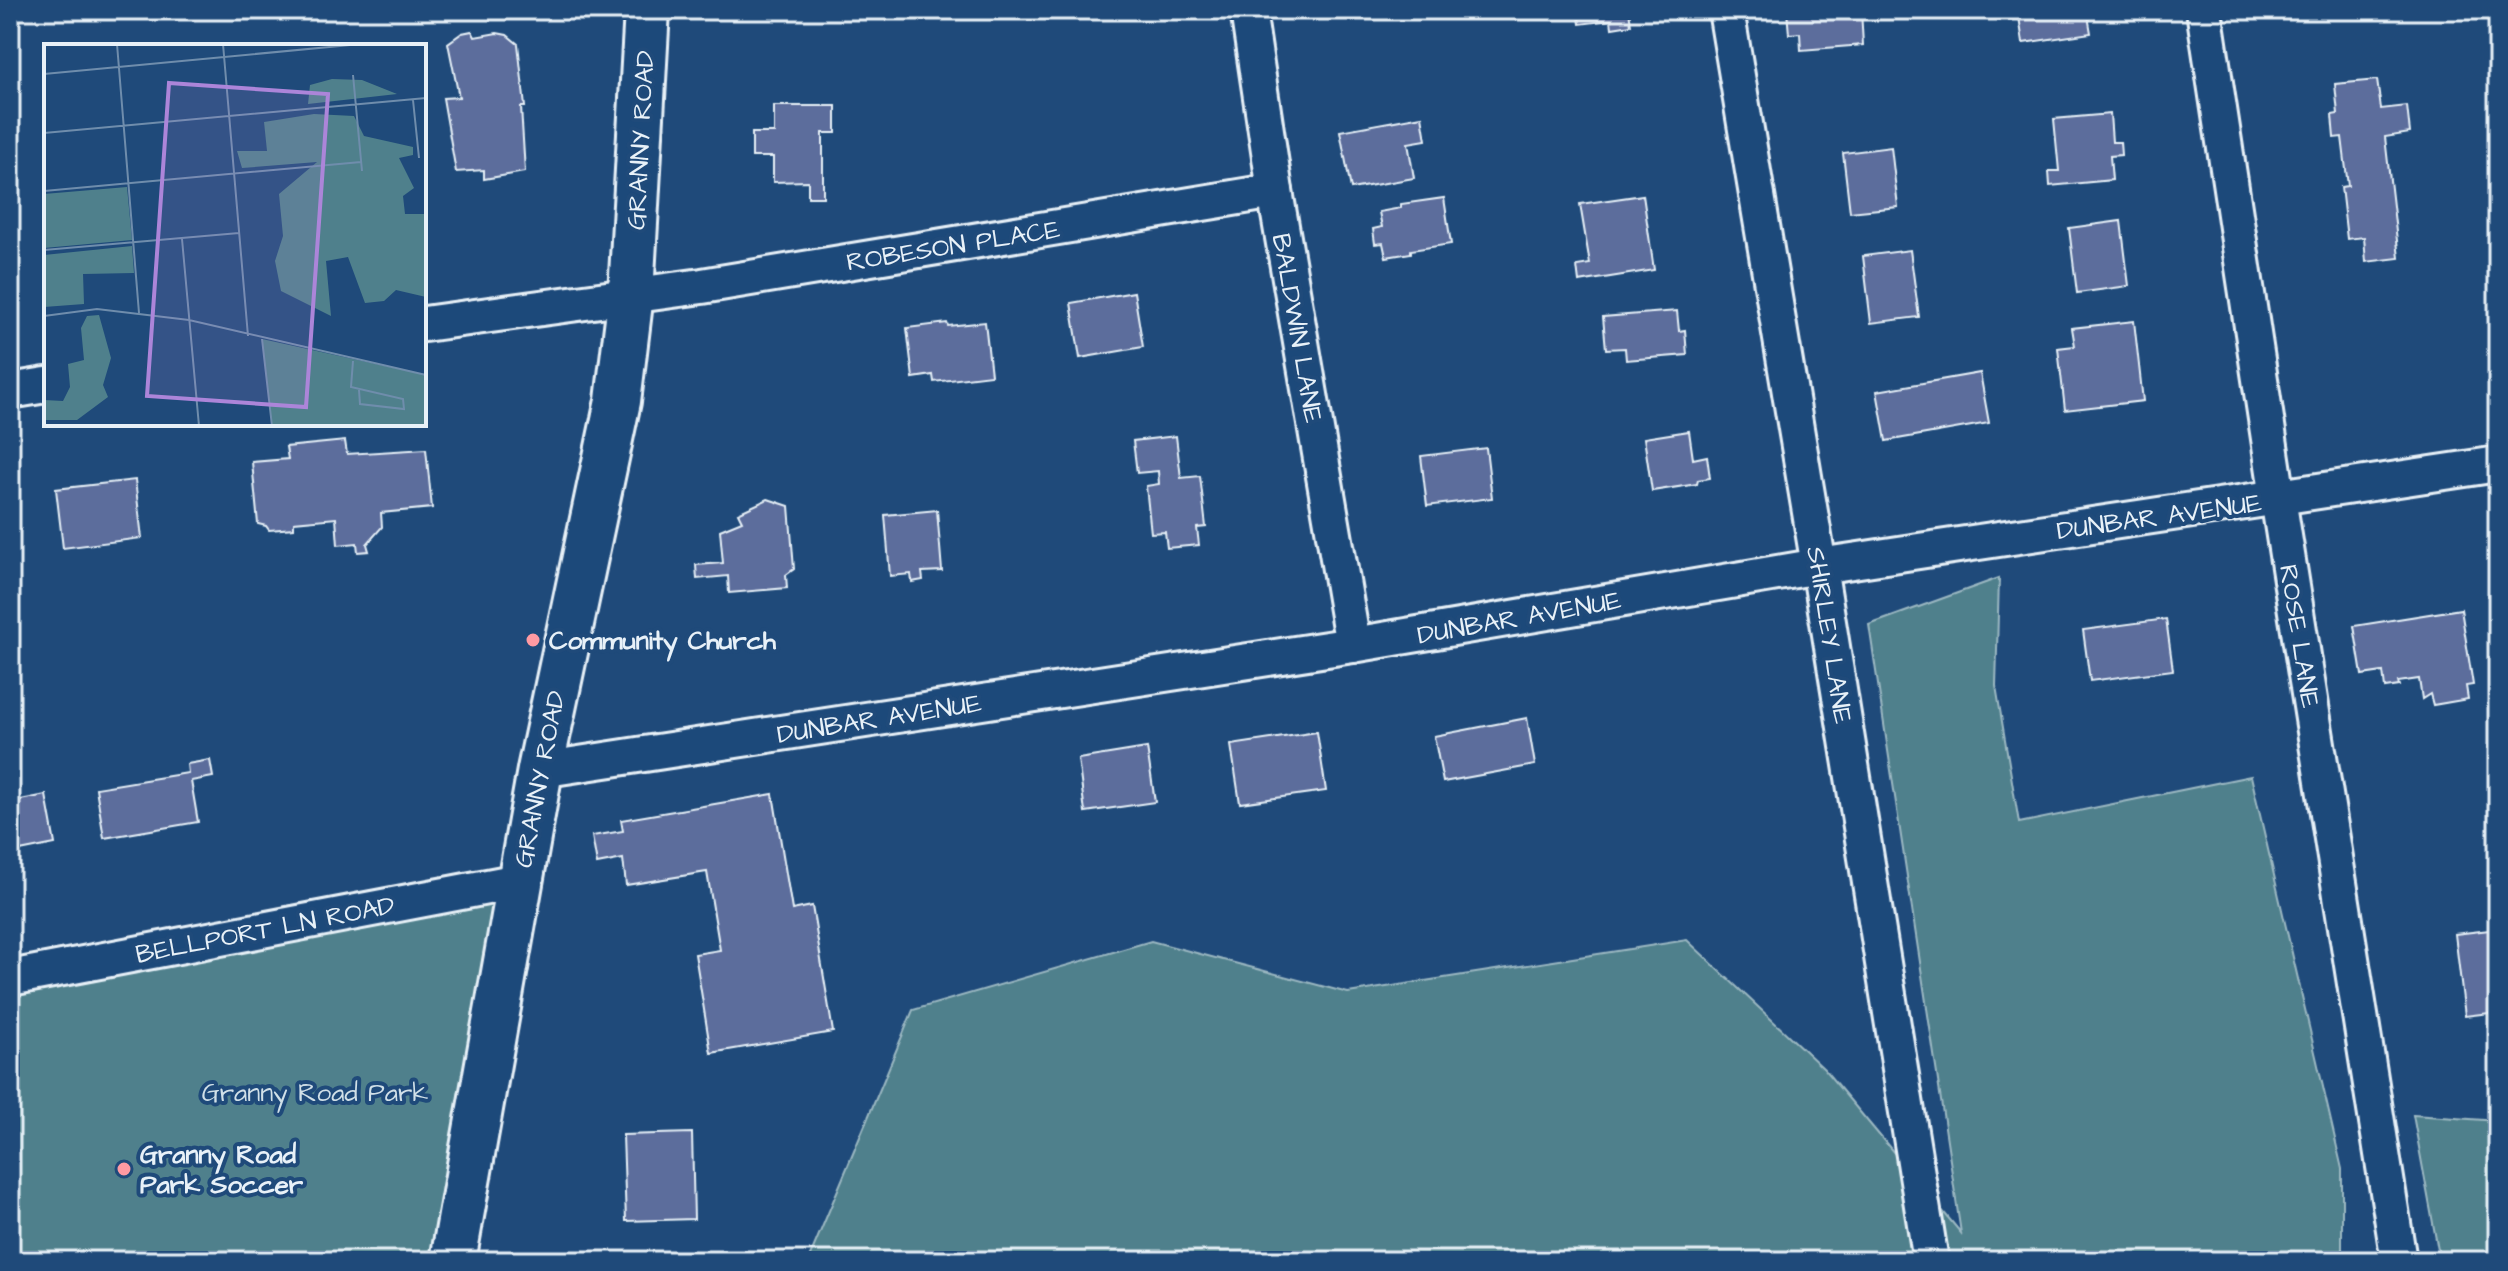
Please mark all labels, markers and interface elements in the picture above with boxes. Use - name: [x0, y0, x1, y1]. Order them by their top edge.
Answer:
- inset map: [44, 44, 426, 426]
- street label: GRANNY ROAD: [618, 49, 664, 231]
- street label: ROBESON PLACE: [844, 211, 1062, 281]
- street label: BALDWIN LANE: [1263, 231, 1331, 426]
- street label: DUNBAR AVENUE: [2054, 485, 2264, 549]
- street label: SHIRLEY LANE: [1797, 544, 1861, 726]
- street label: ROSE LANE: [2270, 562, 2328, 710]
- street label: DUNBAR AVENUE: [1414, 582, 1624, 654]
- place label: Community Church: [549, 623, 777, 662]
- marker: Community Church: [524, 631, 542, 649]
- street label: DUNBAR AVENUE: [774, 685, 984, 753]
- street label: GRANNY ROAD: [505, 687, 575, 871]
- street label: BELLPORT LN ROAD: [133, 887, 398, 973]
- park label: Granny Road Park: [202, 1075, 428, 1113]
- place label: Granny Road Park Soccer: [140, 1137, 304, 1203]
- marker: Granny Road Park Soccer: [115, 1160, 133, 1178]

